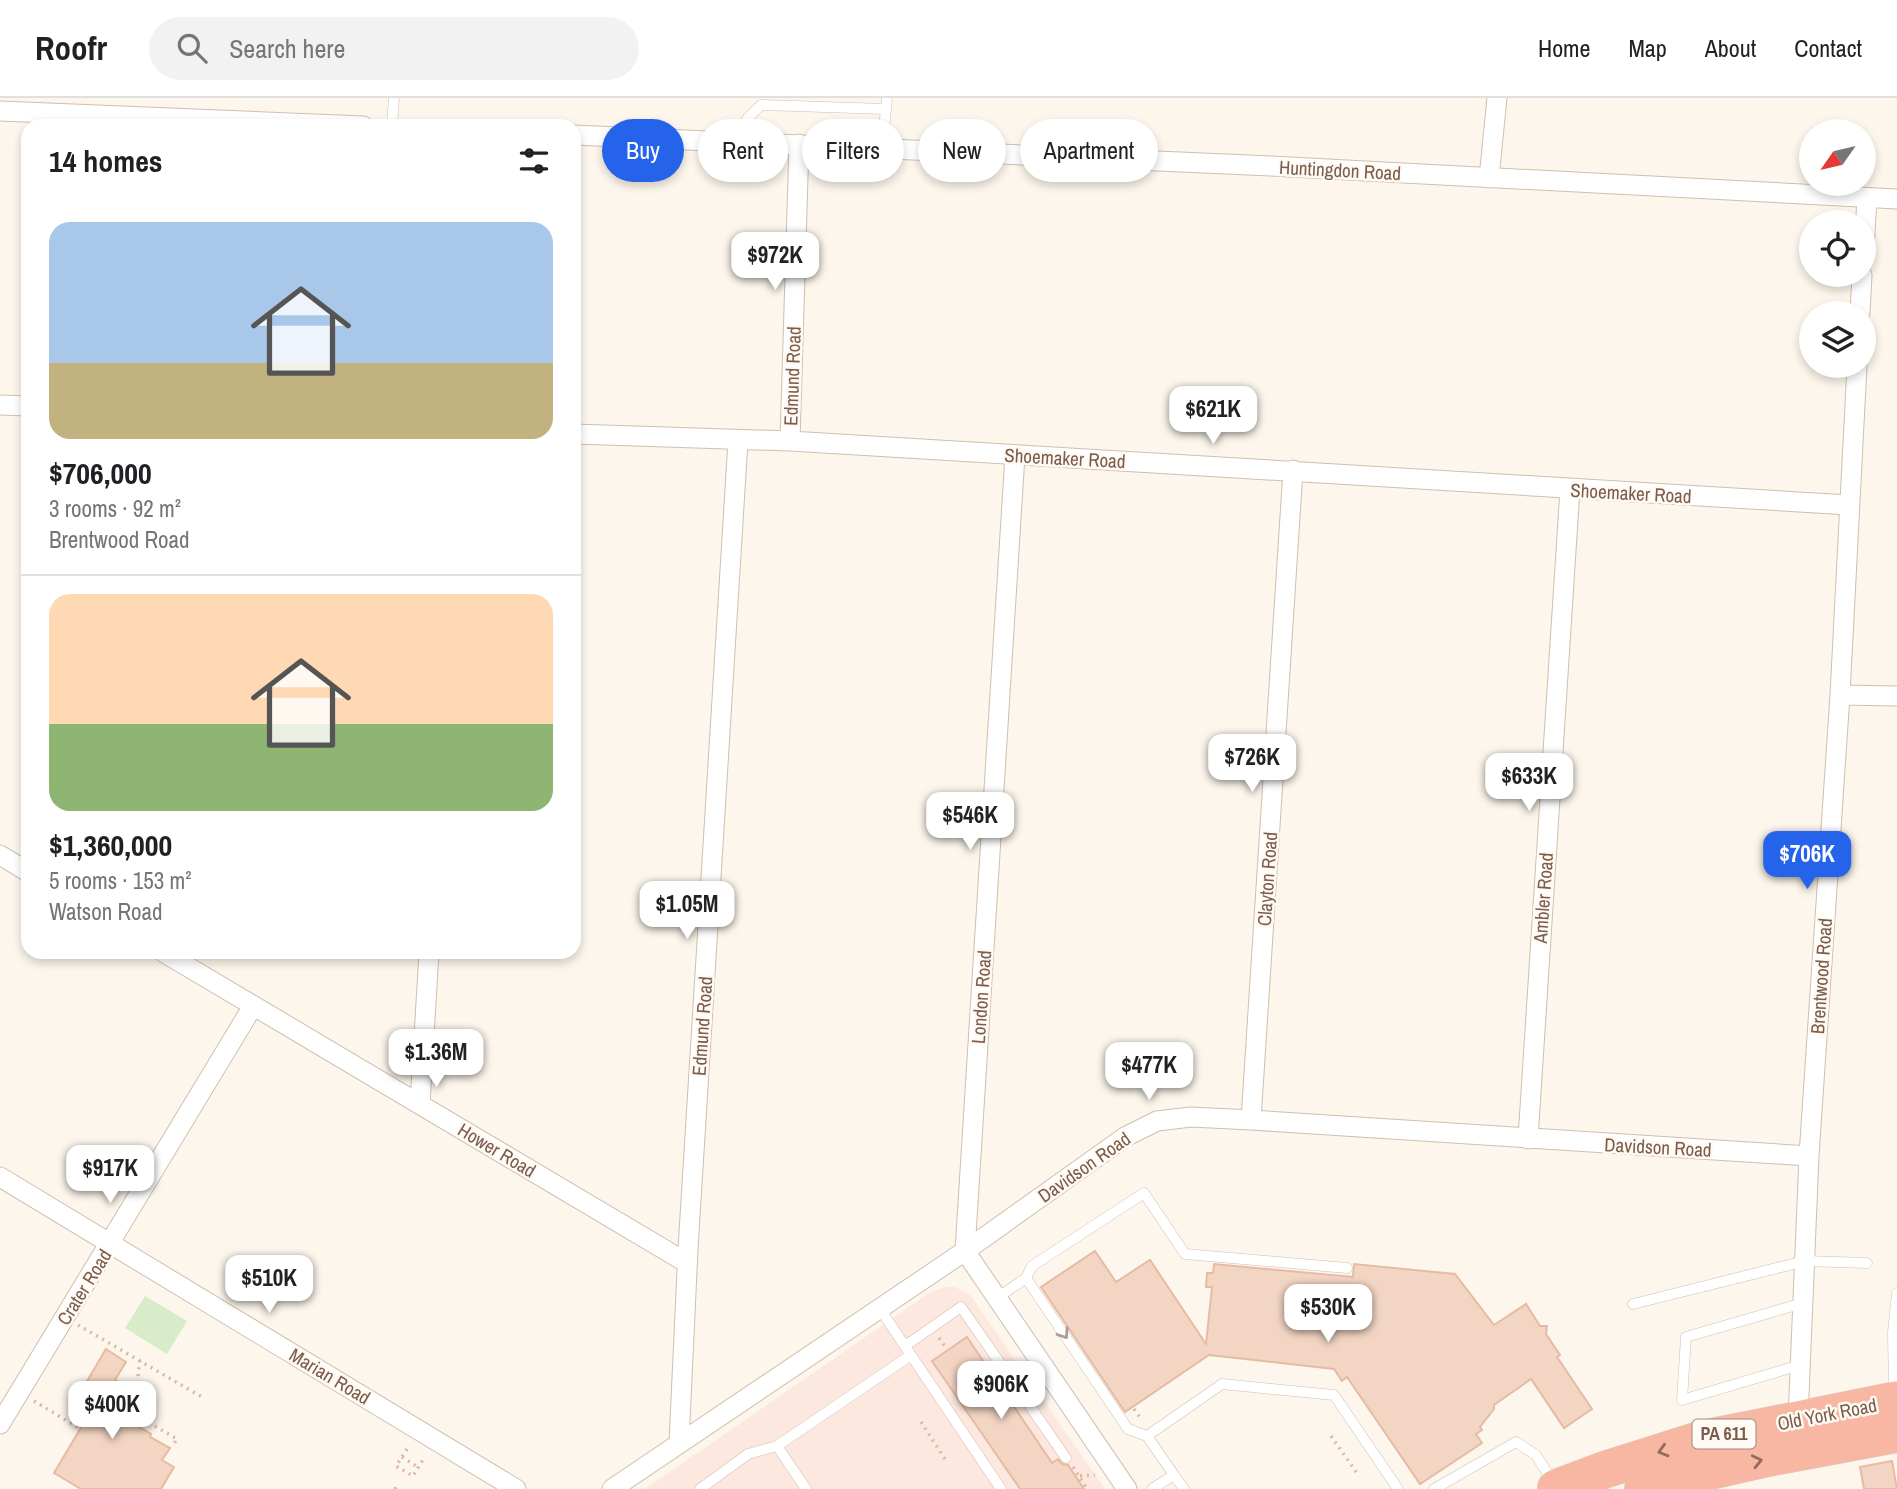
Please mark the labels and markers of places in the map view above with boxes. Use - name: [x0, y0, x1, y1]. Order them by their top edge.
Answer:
- pin: $972K: [726, 232, 824, 292]
- pin: $621K: [1164, 386, 1262, 446]
- pin: $726K: [1203, 734, 1301, 794]
- pin: $633K: [1480, 754, 1578, 813]
- pin: $546K: [921, 792, 1019, 852]
- pin: $706K: [1758, 832, 1856, 891]
- pin: $1.05M: [630, 882, 744, 941]
- pin: $1.36M: [379, 1030, 493, 1089]
- pin: $477K: [1100, 1042, 1198, 1102]
- pin: $917K: [61, 1146, 159, 1205]
- pin: $510K: [220, 1256, 318, 1315]
- pin: $530K: [1279, 1284, 1377, 1344]
- pin: $906K: [952, 1362, 1050, 1421]
- pin: $400K: [63, 1382, 161, 1441]

